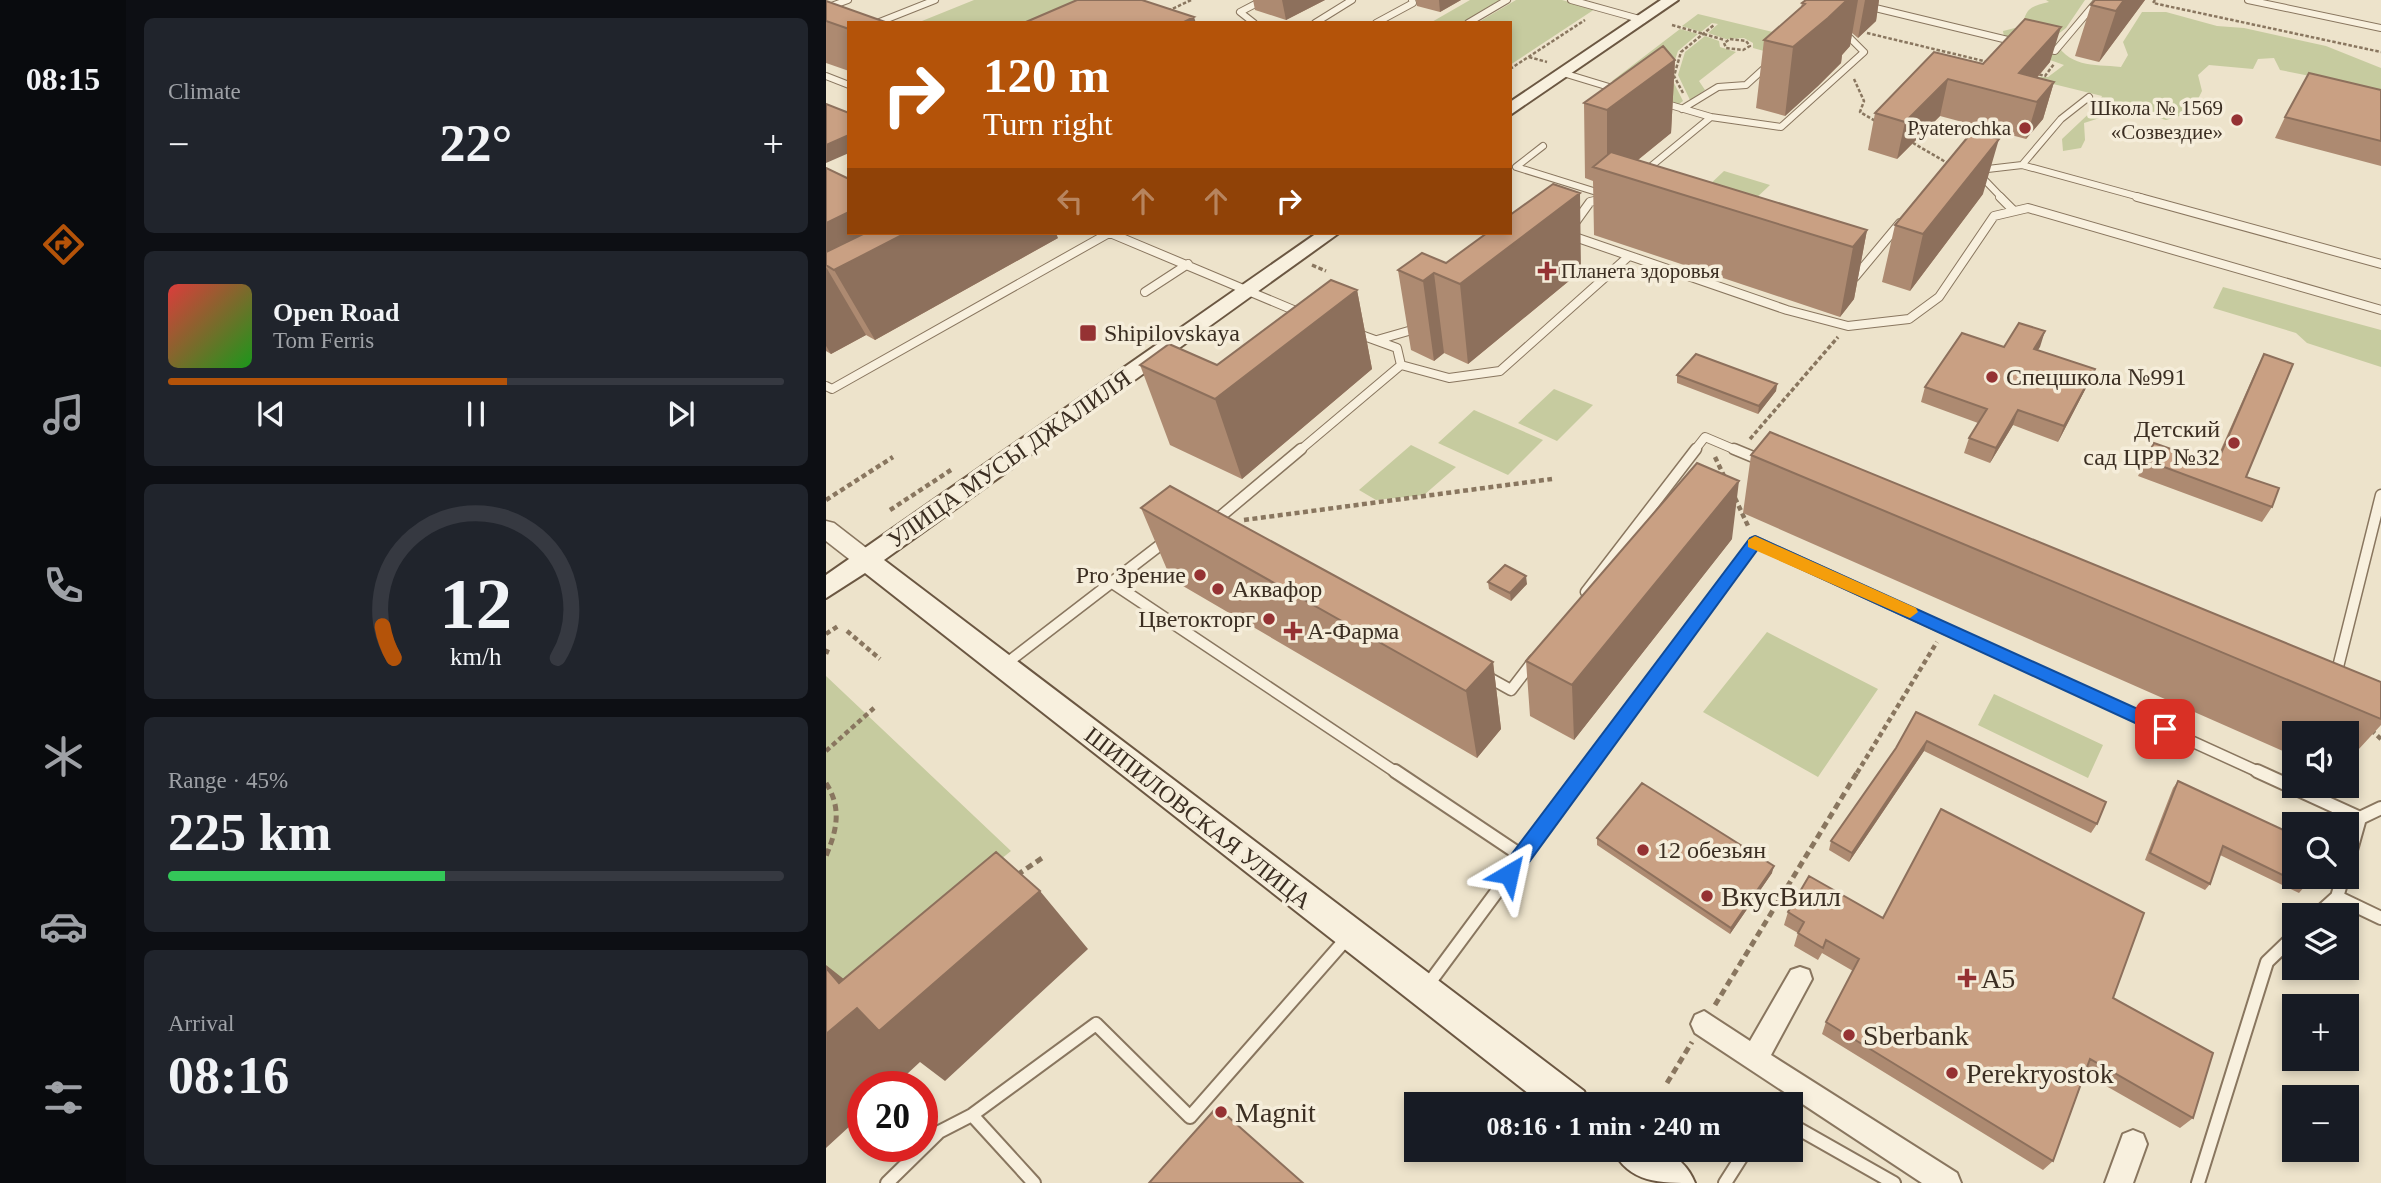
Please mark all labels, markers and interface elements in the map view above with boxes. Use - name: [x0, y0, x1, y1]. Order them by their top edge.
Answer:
- text: 120 m: [983, 48, 1110, 103]
- icon: right: [868, 49, 959, 140]
- text: 08:15: [26, 61, 100, 97]
- text: Climate: [168, 79, 241, 104]
- place label: Школа № 1569 «Созвездие»: [2090, 96, 2223, 144]
- text: Turn right: [983, 106, 1113, 142]
- marker: Школа № 1569 «Созвездие»: [2229, 112, 2245, 128]
- text: 22°: [440, 115, 512, 172]
- place label: Pyaterochka: [1907, 116, 2012, 140]
- marker: Pyaterochka: [2017, 120, 2033, 136]
- text: −: [168, 123, 189, 165]
- text: +: [763, 123, 784, 165]
- icon: left: [1051, 182, 1089, 220]
- icon: ahead: [1124, 182, 1162, 220]
- icon: ahead: [1197, 182, 1235, 220]
- icon: right: [1270, 182, 1308, 220]
- icon: directions: [39, 220, 88, 269]
- place label: Планета здоровья: [1561, 259, 1720, 283]
- marker: Планета здоровья: [1539, 263, 1555, 279]
- text: Open Road: [273, 298, 399, 327]
- place label: Shipilovskaya: [1104, 320, 1240, 346]
- marker: Shipilovskaya: [1078, 323, 1098, 343]
- text: Tom Ferris: [273, 328, 374, 353]
- place label: Спецшкола №991: [2006, 364, 2186, 390]
- street label: УЛИЦА МУСЫ ДЖАЛИЛЯ: [882, 365, 1136, 553]
- marker: Спецшкола №991: [1984, 369, 2000, 385]
- icon: music: [39, 390, 88, 439]
- icon: previous: [252, 395, 290, 433]
- icon: pause: [457, 395, 495, 433]
- icon: next: [662, 395, 700, 433]
- place label: Детский сад ЦРР №32: [2083, 416, 2220, 470]
- marker: Детский сад ЦРР №32: [2226, 435, 2242, 451]
- icon: phone: [39, 561, 88, 610]
- place label: Pro Зрение: [1076, 562, 1186, 588]
- text: 12: [440, 563, 512, 644]
- marker: Pro Зрение: [1192, 567, 1208, 583]
- place label: Аквафор: [1232, 576, 1322, 602]
- marker: Аквафор: [1210, 581, 1226, 597]
- place label: Цветокторг: [1138, 606, 1255, 632]
- marker: Цветокторг: [1261, 611, 1277, 627]
- place label: А-Фарма: [1307, 618, 1400, 644]
- marker: А-Фарма: [1285, 623, 1301, 639]
- text: km/h: [450, 642, 502, 669]
- pin: [2135, 699, 2195, 759]
- icon: arrive: [2146, 710, 2184, 748]
- map controls: [2282, 721, 2359, 1162]
- button: sound: [2282, 721, 2359, 798]
- street label: ШИПИЛОВСКАЯ УЛИЦА: [1080, 722, 1317, 915]
- icon: climate: [39, 732, 88, 781]
- text: Range · 45%: [168, 768, 288, 793]
- text: 225 km: [168, 804, 331, 861]
- button: search: [2282, 812, 2359, 889]
- position arrow: [1472, 837, 1546, 911]
- place label: 12 обезьян: [1657, 837, 1766, 863]
- marker: 12 обезьян: [1635, 842, 1651, 858]
- place label: ВкусВилл: [1721, 881, 1841, 912]
- marker: ВкусВилл: [1699, 888, 1715, 904]
- icon: car: [39, 902, 88, 951]
- button: layers: [2282, 903, 2359, 980]
- place label: А5: [1981, 963, 2015, 994]
- marker: А5: [1959, 970, 1975, 986]
- button: +: [2282, 994, 2359, 1071]
- text: Arrival: [168, 1011, 234, 1036]
- place label: Sberbank: [1863, 1020, 1969, 1051]
- marker: Sberbank: [1841, 1027, 1857, 1043]
- text: 08:16: [168, 1047, 289, 1104]
- place label: Perekryostok: [1966, 1058, 2114, 1089]
- marker: Perekryostok: [1944, 1065, 1960, 1081]
- speed limit sign: 20: [847, 1071, 938, 1162]
- icon: filters: [39, 1073, 88, 1122]
- button: −: [2282, 1085, 2359, 1162]
- place label: Magnit: [1235, 1097, 1316, 1128]
- marker: Magnit: [1213, 1104, 1229, 1120]
- text: 08:16 · 1 min · 240 m: [1487, 1112, 1721, 1141]

